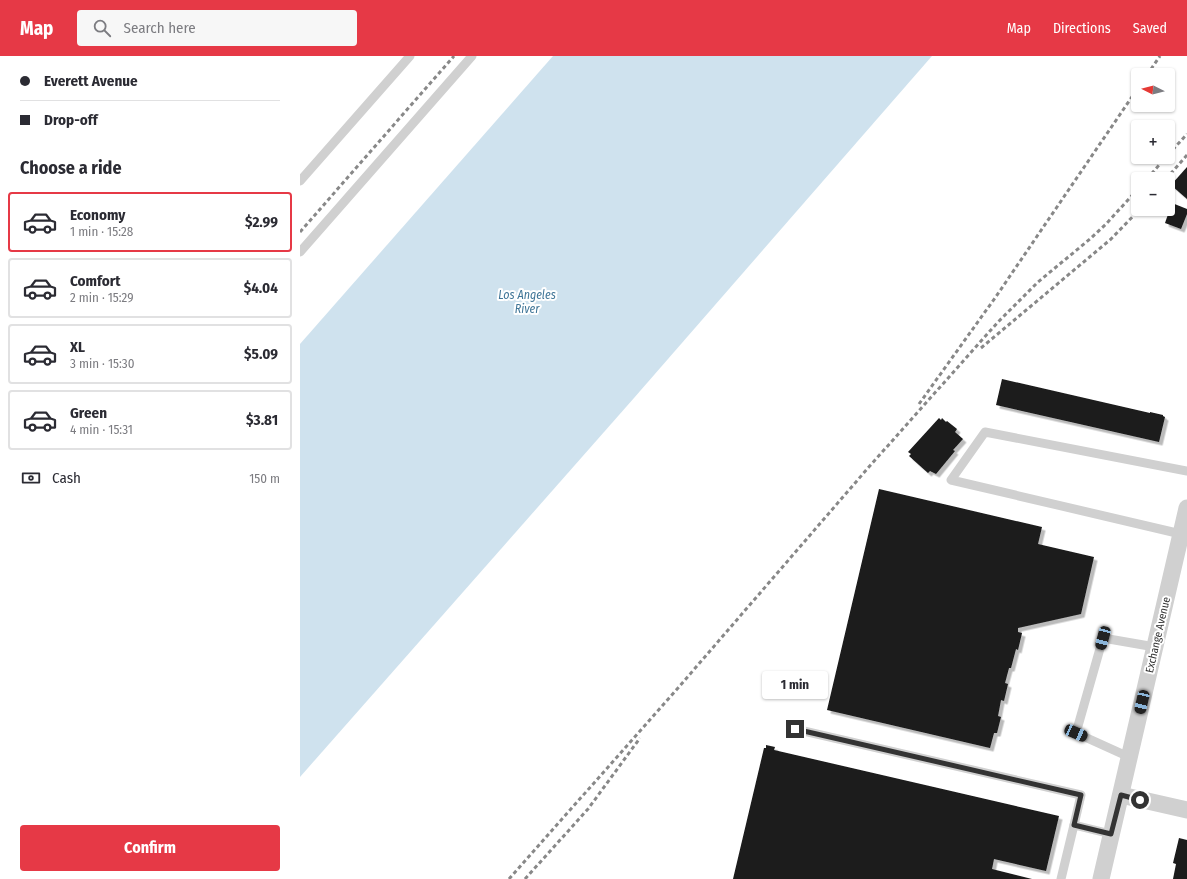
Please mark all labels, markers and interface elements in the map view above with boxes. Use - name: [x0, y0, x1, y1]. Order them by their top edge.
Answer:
- search box: [77, 10, 357, 46]
- text: Map: [20, 17, 53, 40]
- icon: search: [91, 17, 113, 39]
- text: Search here: [123, 19, 196, 37]
- text: Map: [1007, 20, 1031, 37]
- text: Directions: [1053, 20, 1111, 37]
- text: Saved: [1133, 20, 1167, 37]
- north arrow: [1131, 68, 1175, 112]
- map controls: [1131, 68, 1175, 216]
- text: Everett Avenue: [44, 72, 138, 90]
- text: Drop-off: [44, 111, 98, 129]
- button: +: [1131, 120, 1175, 164]
- text: Choose a ride: [20, 157, 122, 179]
- button: −: [1131, 172, 1175, 216]
- icon: car: [22, 204, 58, 240]
- text: Economy: [70, 206, 125, 224]
- text: $2.99: [245, 213, 278, 231]
- text: 1 min · 15:28: [70, 224, 133, 239]
- icon: car: [22, 270, 58, 306]
- text: Comfort: [70, 272, 121, 290]
- text: $4.04: [244, 279, 278, 297]
- water label: Los Angeles River: [498, 288, 556, 316]
- text: 2 min · 15:29: [70, 290, 134, 305]
- icon: car: [22, 336, 58, 372]
- text: XL: [70, 338, 85, 356]
- text: $5.09: [244, 345, 278, 363]
- text: 3 min · 15:30: [70, 356, 134, 371]
- icon: car: [22, 402, 58, 438]
- text: Green: [70, 404, 107, 422]
- text: $3.81: [246, 411, 278, 429]
- text: 4 min · 15:31: [70, 422, 133, 437]
- icon: cash: [20, 467, 42, 489]
- text: Cash: [52, 469, 81, 487]
- text: 150 m: [249, 471, 280, 486]
- street label: Exchange Avenue: [1143, 596, 1173, 674]
- car: [1094, 625, 1112, 651]
- callout: 1 min: [762, 671, 828, 699]
- text: 1 min: [781, 677, 809, 692]
- car: [1133, 689, 1151, 715]
- route end: [786, 720, 804, 738]
- car: [1063, 723, 1089, 743]
- route start: [1131, 791, 1149, 809]
- button: Confirm: [20, 825, 280, 871]

